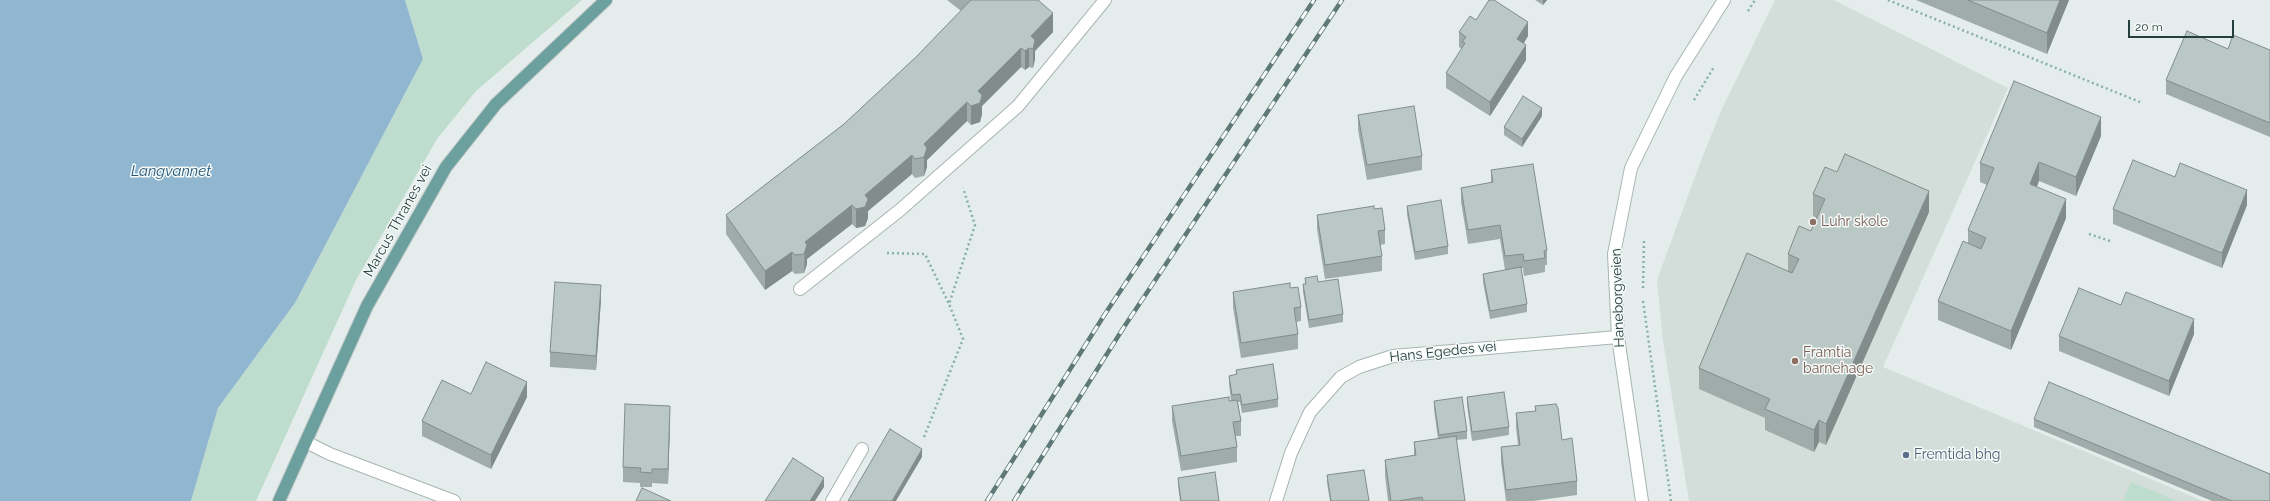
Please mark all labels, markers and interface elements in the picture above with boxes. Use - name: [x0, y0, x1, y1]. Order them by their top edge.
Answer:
- scale bar: [2130, 12, 2236, 38]
- text: 20 m: [2135, 20, 2163, 34]
- water label: Langvannet: [131, 162, 211, 180]
- street label: Marcus Thranes vei: [360, 162, 436, 280]
- place label: Luhr skole: [1821, 214, 1888, 230]
- marker: Luhr skole: [1808, 217, 1818, 227]
- street label: Haneborgveien: [1608, 248, 1628, 348]
- street label: Hans Egedes vei: [1389, 338, 1497, 366]
- place label: Framtia barnehage: [1803, 345, 1873, 378]
- marker: Framtia barnehage: [1790, 356, 1800, 366]
- place label: Fremtida bhg: [1914, 447, 2001, 463]
- marker: Fremtida bhg: [1901, 450, 1911, 460]

